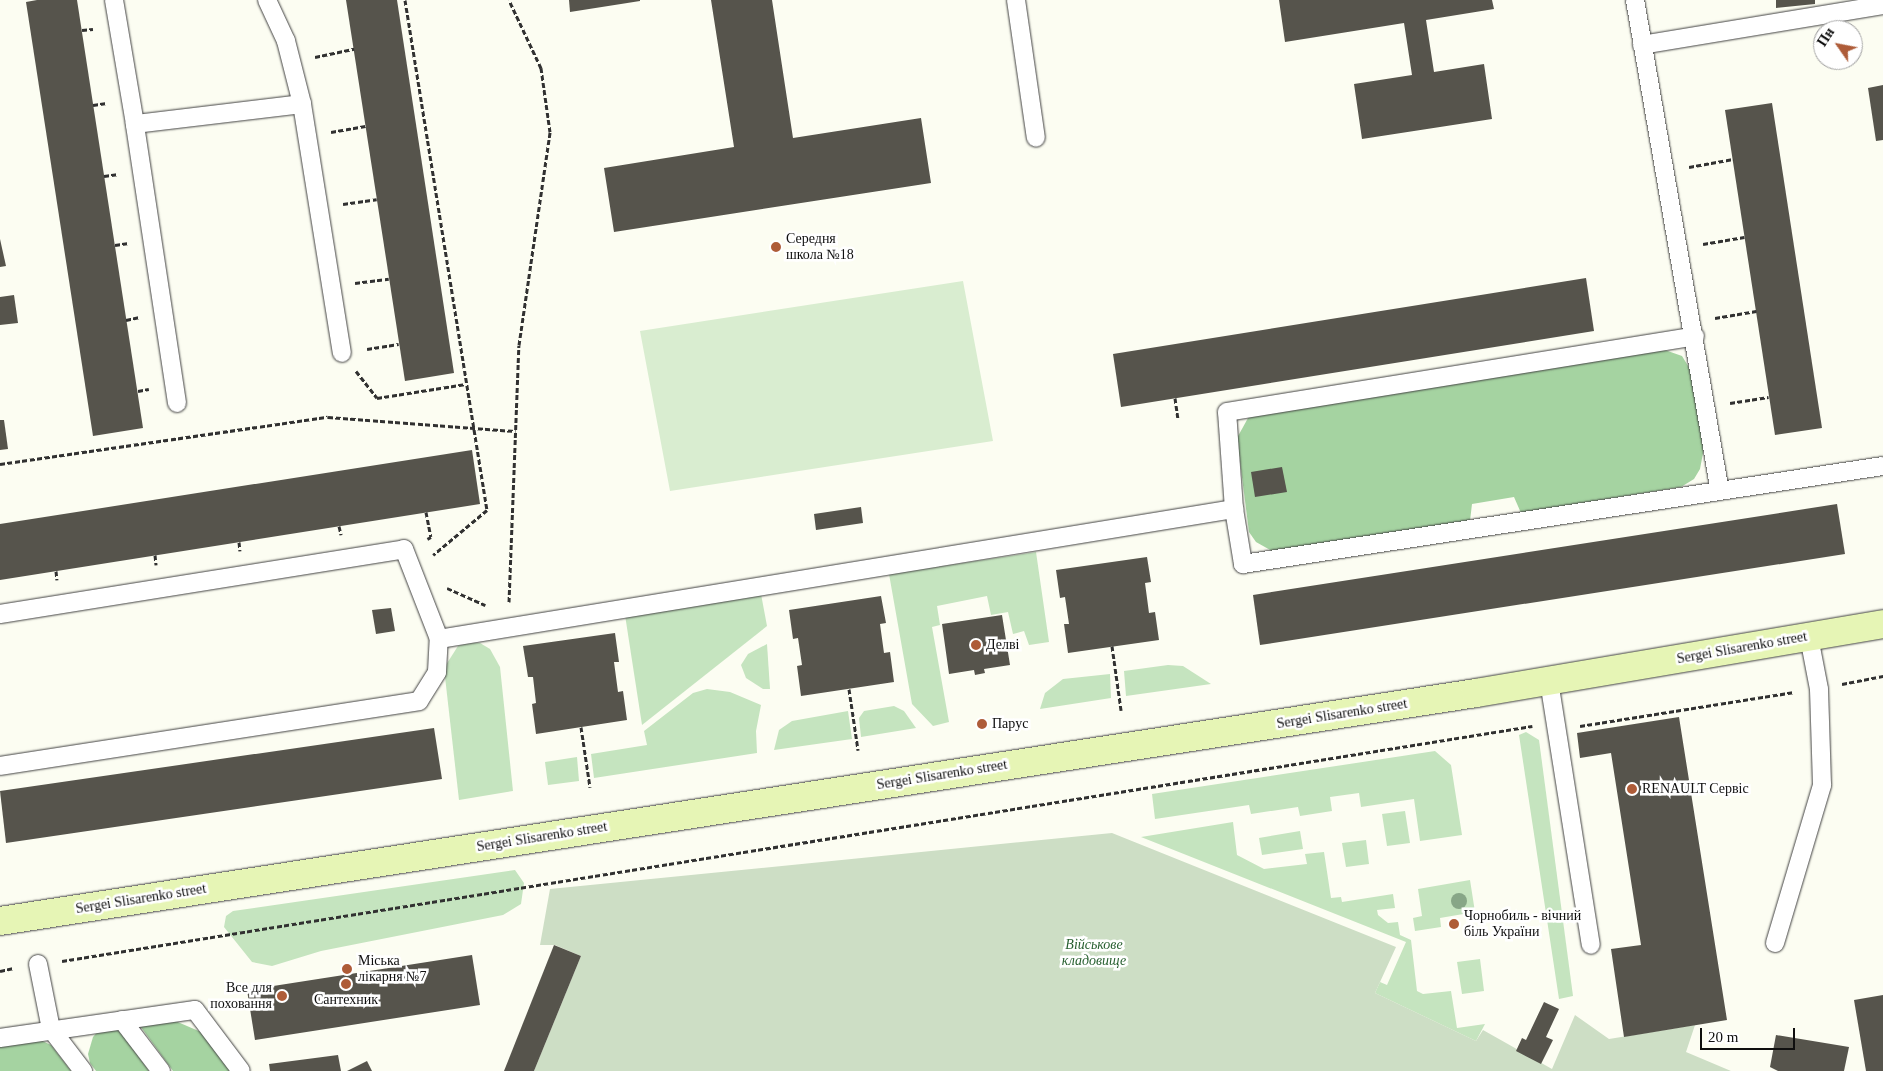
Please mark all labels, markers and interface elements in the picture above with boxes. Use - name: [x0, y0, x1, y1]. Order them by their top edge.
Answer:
- north arrow: [1813, 20, 1863, 70]
- text: Пн: [1814, 25, 1837, 49]
- place label: Середня школа №18: [786, 231, 854, 264]
- marker: Середня школа №18: [770, 241, 782, 253]
- street label: Sergei Slisarenko street: [1676, 628, 1808, 668]
- place label: Делві: [986, 637, 1019, 653]
- marker: Делві: [970, 639, 982, 651]
- street label: Sergei Slisarenko street: [1276, 695, 1408, 733]
- place label: Парус: [992, 716, 1028, 732]
- marker: Парус: [976, 718, 988, 730]
- street label: Sergei Slisarenko street: [876, 756, 1008, 794]
- place label: RENAULT Сервіс: [1642, 781, 1749, 797]
- marker: RENAULT Сервіс: [1626, 783, 1638, 795]
- street label: Sergei Slisarenko street: [476, 818, 608, 856]
- street label: Sergei Slisarenko street: [75, 880, 207, 918]
- place label: Чорнобиль - вічний біль України: [1464, 908, 1581, 940]
- marker: Чорнобиль - вічний біль України: [1448, 918, 1460, 930]
- park label: Військове кладовище: [1062, 937, 1126, 970]
- place label: Міська лікарня №7: [358, 953, 426, 986]
- marker: Міська лікарня №7: [340, 962, 354, 976]
- marker: Сантехник: [340, 978, 352, 990]
- place label: Все для поховання: [210, 980, 272, 1012]
- marker: Все для поховання: [276, 990, 288, 1002]
- place label: Сантехник: [314, 992, 378, 1008]
- scale bar: [1703, 1018, 1798, 1050]
- text: 20 m: [1708, 1029, 1738, 1045]

